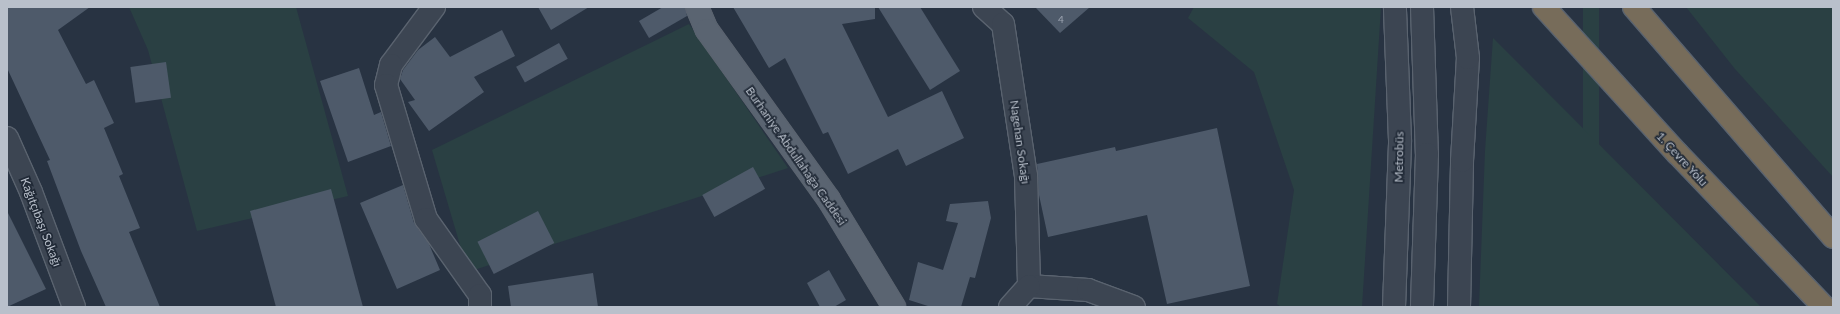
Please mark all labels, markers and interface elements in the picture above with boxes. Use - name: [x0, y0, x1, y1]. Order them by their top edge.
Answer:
- house number: 4: [1058, 14, 1064, 26]
- street label: Burhaniye Abdullahağa Caddesi: [743, 84, 849, 228]
- street label: Nagehan Sokağı: [1007, 99, 1033, 185]
- street label: 1. Çevre Yolu: [1653, 129, 1711, 189]
- street label: Metrobüs: [1391, 131, 1407, 183]
- street label: Kağıtçıbaşı Sokağı: [17, 175, 65, 269]

